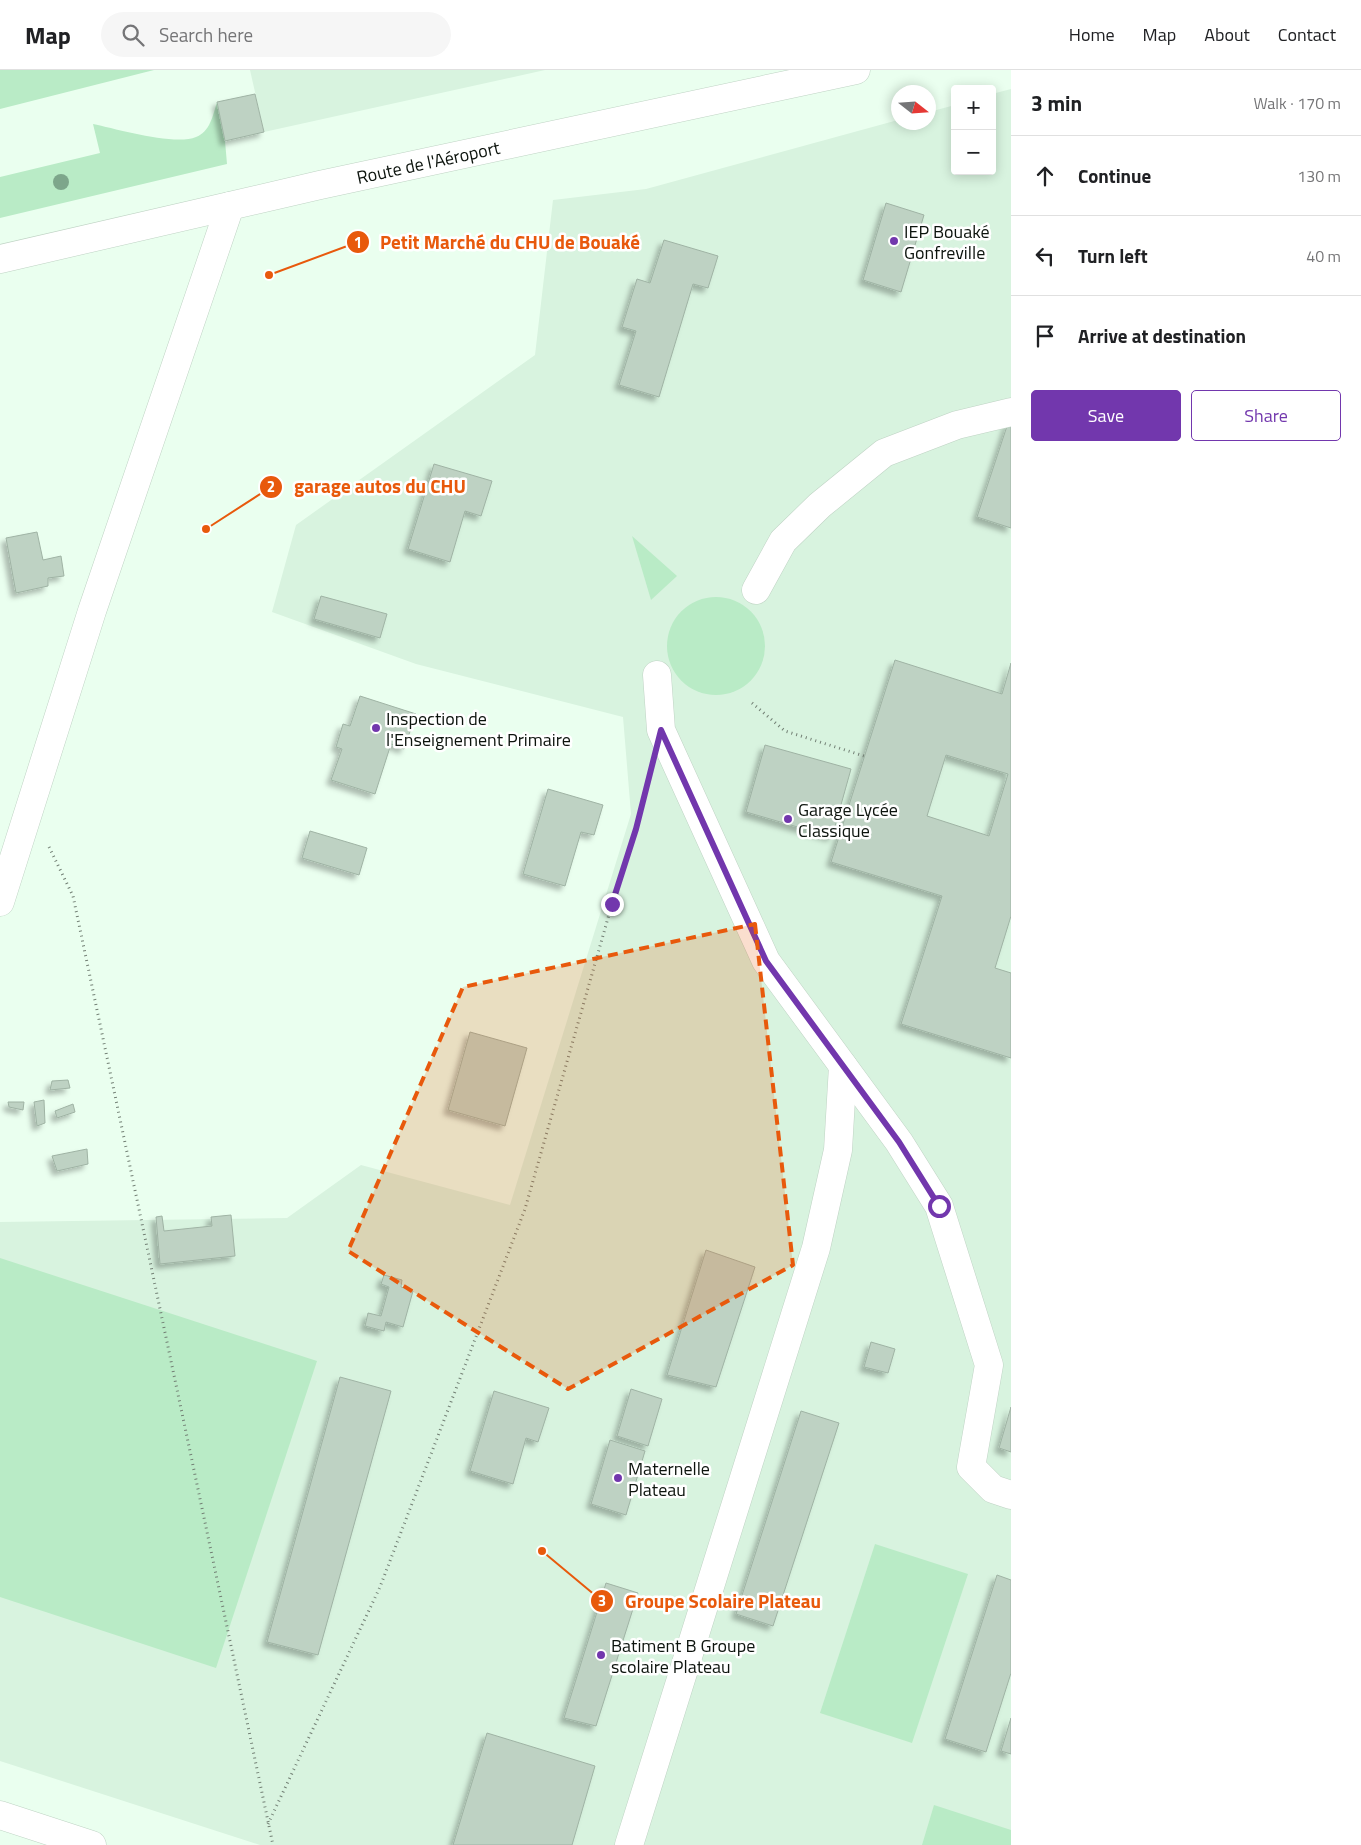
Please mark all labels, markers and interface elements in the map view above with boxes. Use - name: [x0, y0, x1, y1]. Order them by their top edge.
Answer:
- search box: [101, 12, 451, 57]
- text: Map: [25, 17, 71, 53]
- text: Search here: [159, 20, 253, 49]
- icon: search: [119, 21, 147, 49]
- text: Home: [1069, 21, 1115, 48]
- text: Map: [1143, 21, 1176, 48]
- text: About: [1204, 21, 1250, 48]
- text: Contact: [1278, 21, 1336, 48]
- north arrow: [891, 85, 936, 130]
- map controls: [951, 85, 996, 175]
- button: +: [951, 85, 996, 130]
- text: 3 min: [1031, 87, 1082, 119]
- text: Walk · 170 m: [1253, 91, 1341, 115]
- button: −: [951, 130, 996, 175]
- street label: Route de l'Aéroport: [354, 133, 503, 190]
- text: Continue: [1078, 161, 1151, 190]
- icon: ahead: [1031, 162, 1059, 190]
- text: 130 m: [1297, 164, 1341, 188]
- place label: IEP Bouaké Gonfreville: [904, 218, 990, 266]
- callout: Petit Marché du CHU de Bouaké: [345, 225, 651, 259]
- text: Petit Marché du CHU de Bouaké: [380, 227, 640, 256]
- text: 1: [354, 231, 362, 254]
- marker: IEP Bouaké Gonfreville: [888, 235, 900, 247]
- text: Turn left: [1078, 241, 1148, 270]
- icon: left: [1031, 242, 1059, 270]
- text: 40 m: [1306, 244, 1341, 268]
- text: Arrive at destination: [1078, 321, 1246, 350]
- icon: arrive: [1031, 322, 1059, 350]
- button: Save: [1031, 390, 1181, 441]
- button: Share: [1191, 390, 1341, 441]
- callout: garage autos du CHU: [259, 470, 475, 504]
- text: garage autos du CHU: [294, 471, 466, 500]
- text: 2: [267, 475, 275, 498]
- place label: Inspection de l'Enseignement Primaire: [386, 705, 571, 753]
- marker: Inspection de l'Enseignement Primaire: [370, 722, 382, 734]
- place label: Garage Lycée Classique: [798, 796, 898, 844]
- marker: Garage Lycée Classique: [782, 813, 794, 825]
- route end: [601, 893, 624, 916]
- route start: [928, 1195, 951, 1218]
- place label: Maternelle Plateau: [628, 1455, 710, 1503]
- marker: Maternelle Plateau: [612, 1472, 624, 1484]
- callout: Groupe Scolaire Plateau: [590, 1584, 831, 1618]
- text: Groupe Scolaire Plateau: [625, 1586, 821, 1615]
- text: 3: [598, 1589, 606, 1612]
- place label: Batiment B Groupe scolaire Plateau: [611, 1632, 755, 1680]
- marker: Batiment B Groupe scolaire Plateau: [595, 1649, 607, 1661]

